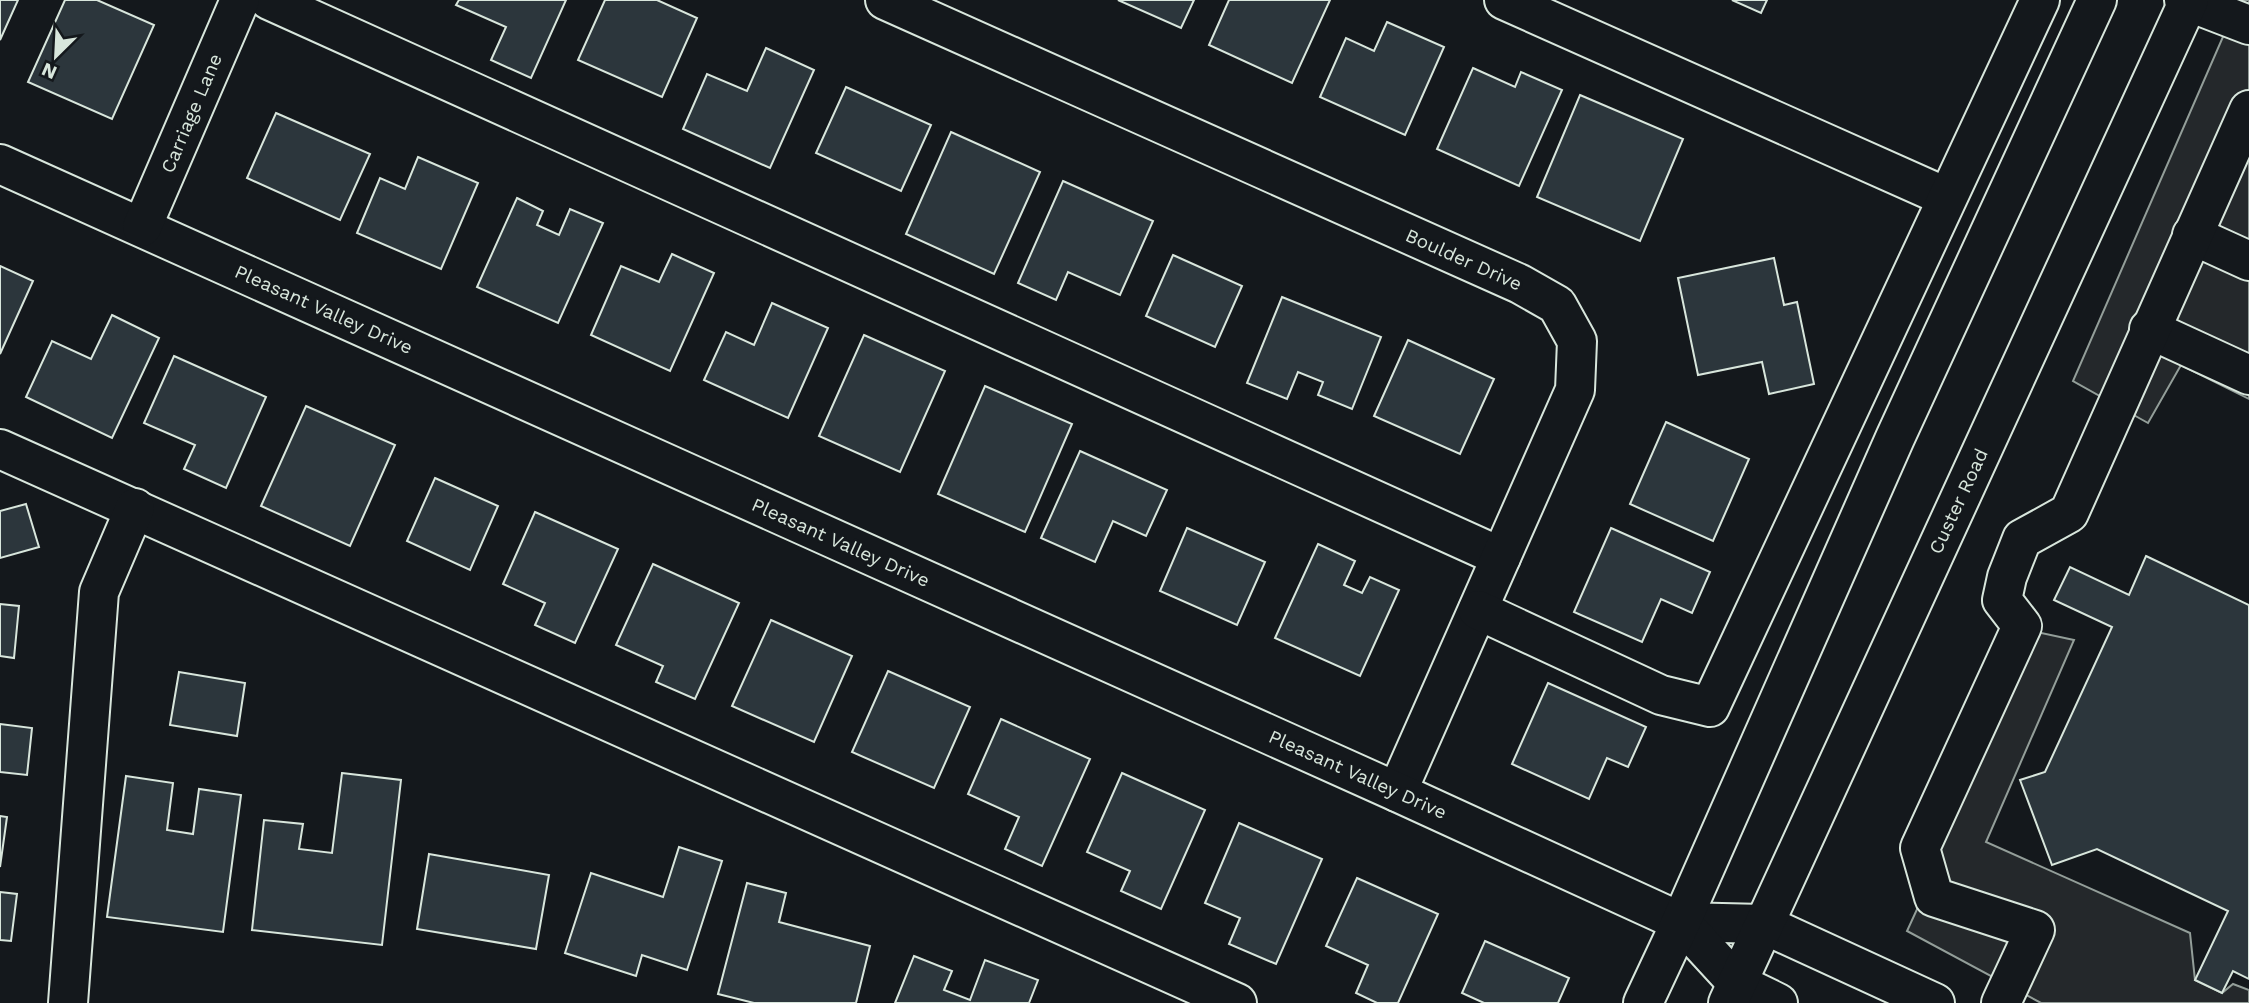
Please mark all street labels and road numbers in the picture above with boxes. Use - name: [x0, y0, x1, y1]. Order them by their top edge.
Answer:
- street label: Carriage Lane: [156, 50, 227, 176]
- street label: Boulder Drive: [1402, 223, 1526, 295]
- street label: Pleasant Valley Drive: [231, 260, 416, 359]
- street label: Custer Road: [1924, 445, 1993, 558]
- street label: Pleasant Valley Drive: [748, 493, 933, 592]
- street label: Pleasant Valley Drive: [1265, 725, 1450, 824]

